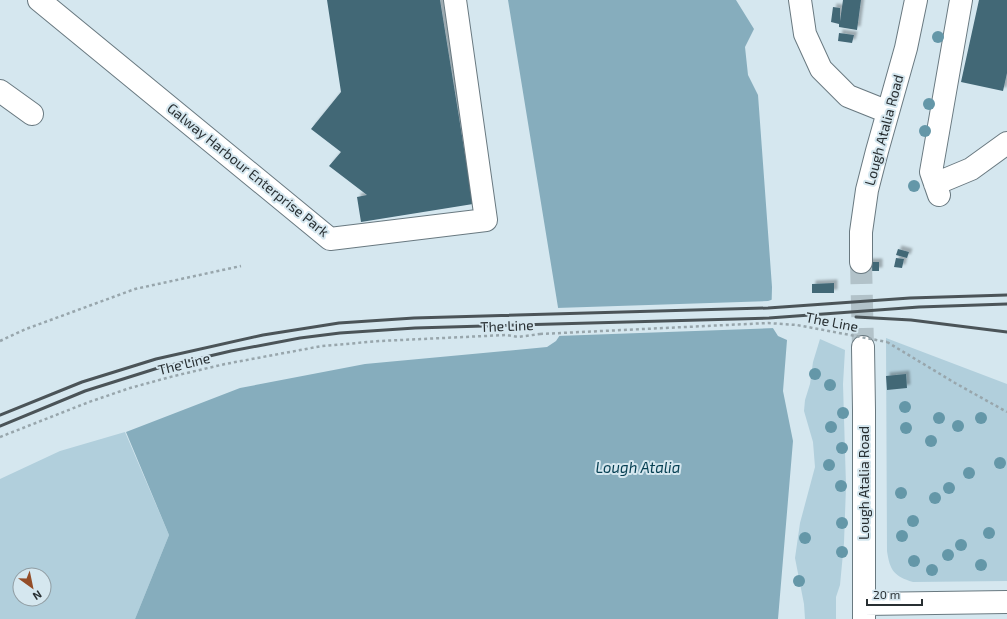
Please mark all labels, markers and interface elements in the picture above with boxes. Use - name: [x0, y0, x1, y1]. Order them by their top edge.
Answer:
- street label: Lough Atalia Road: [861, 73, 906, 187]
- street label: Galway Harbour Enterprise Park: [164, 99, 332, 240]
- street label: The Line: [804, 308, 860, 335]
- street label: The Line: [480, 316, 534, 335]
- street label: The Line: [156, 349, 212, 378]
- street label: Lough Atalia Road: [855, 426, 872, 540]
- water label: Lough Atalia: [596, 458, 680, 476]
- north arrow: [12, 567, 52, 607]
- scale bar: [867, 581, 922, 607]
- text: 20 m: [873, 587, 900, 601]
- text: N: [31, 588, 45, 603]

